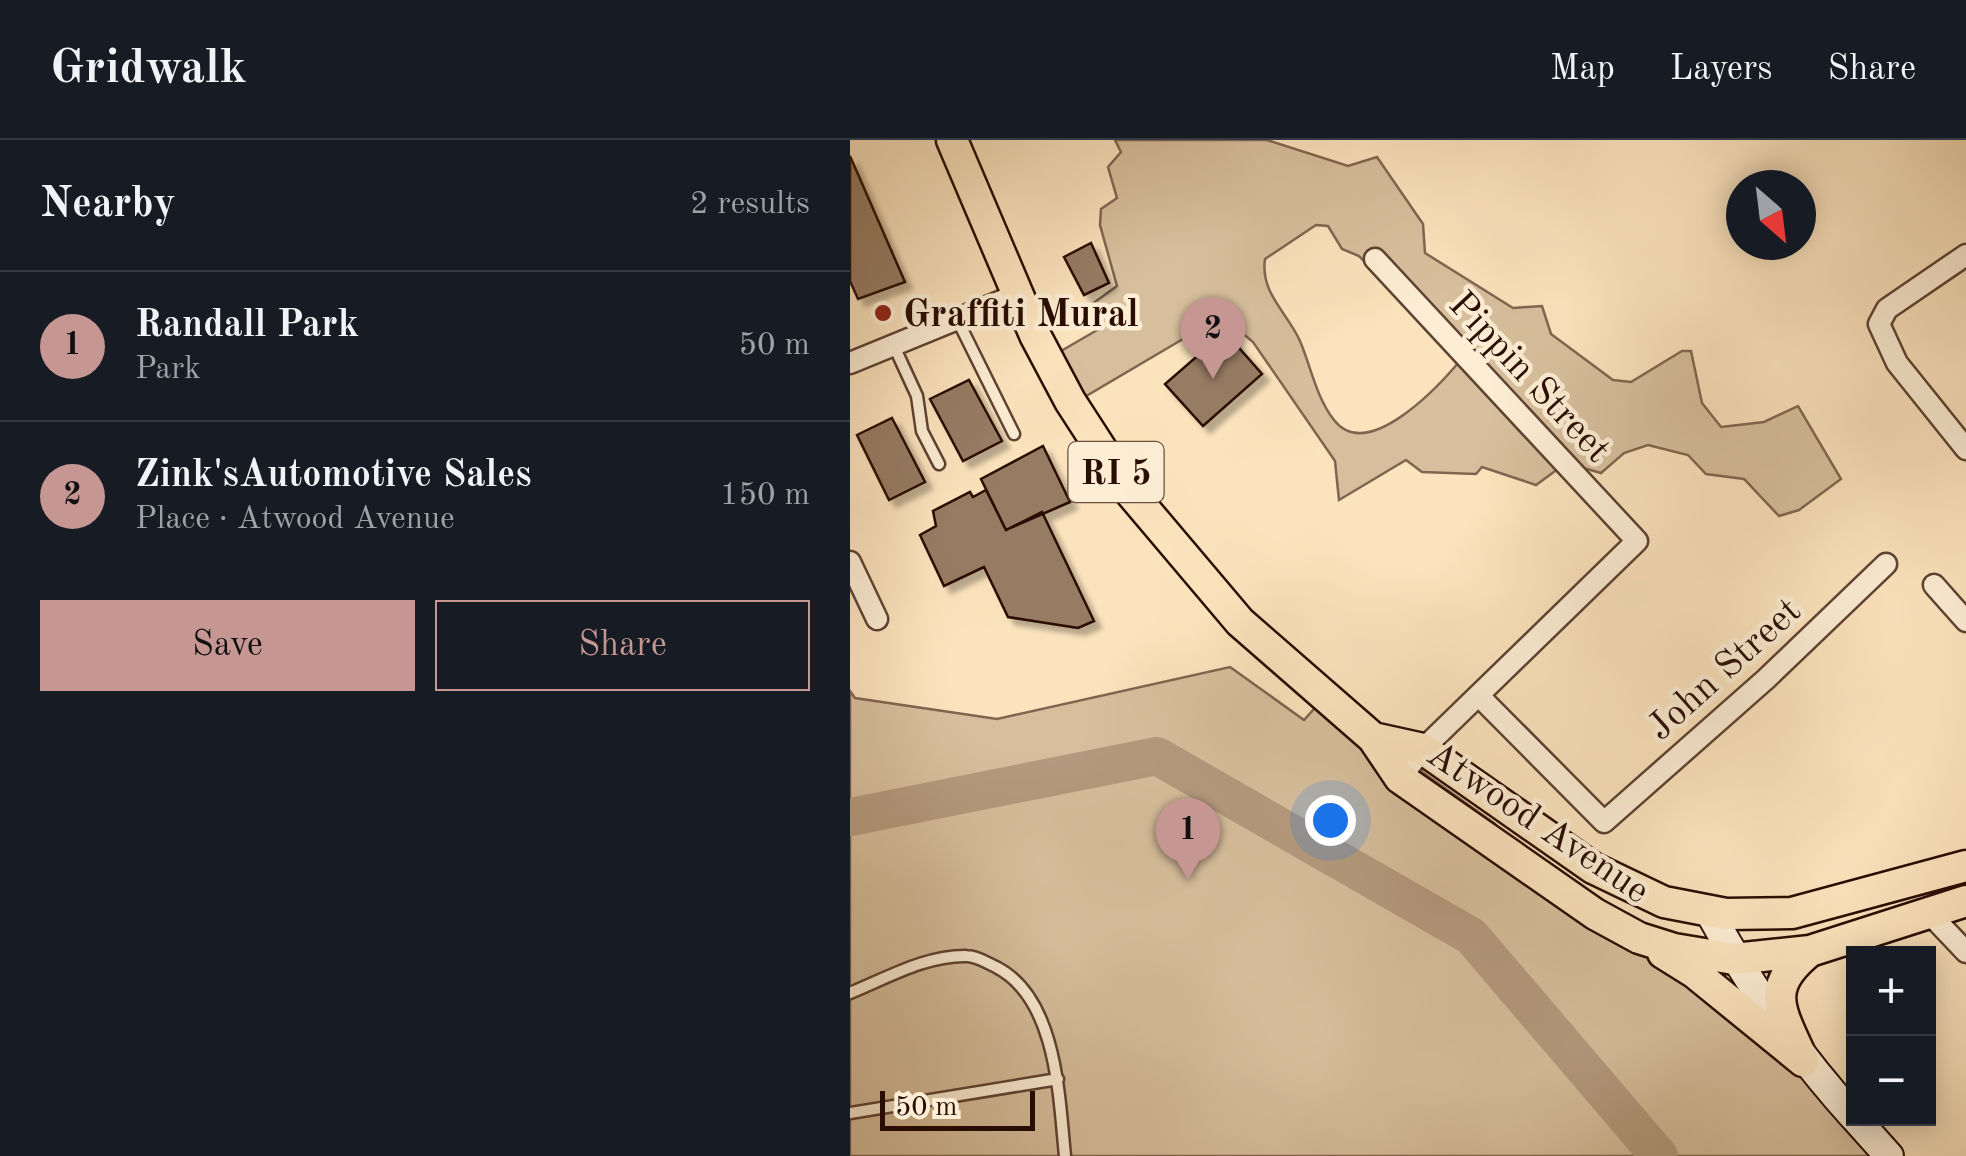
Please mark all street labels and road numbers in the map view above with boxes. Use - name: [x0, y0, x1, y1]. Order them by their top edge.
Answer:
- street label: Pippin Street: [1441, 286, 1617, 471]
- road number: RI 5: [1068, 442, 1164, 502]
- street label: John Street: [1641, 592, 1809, 749]
- street label: Atwood Avenue: [1419, 735, 1655, 912]

